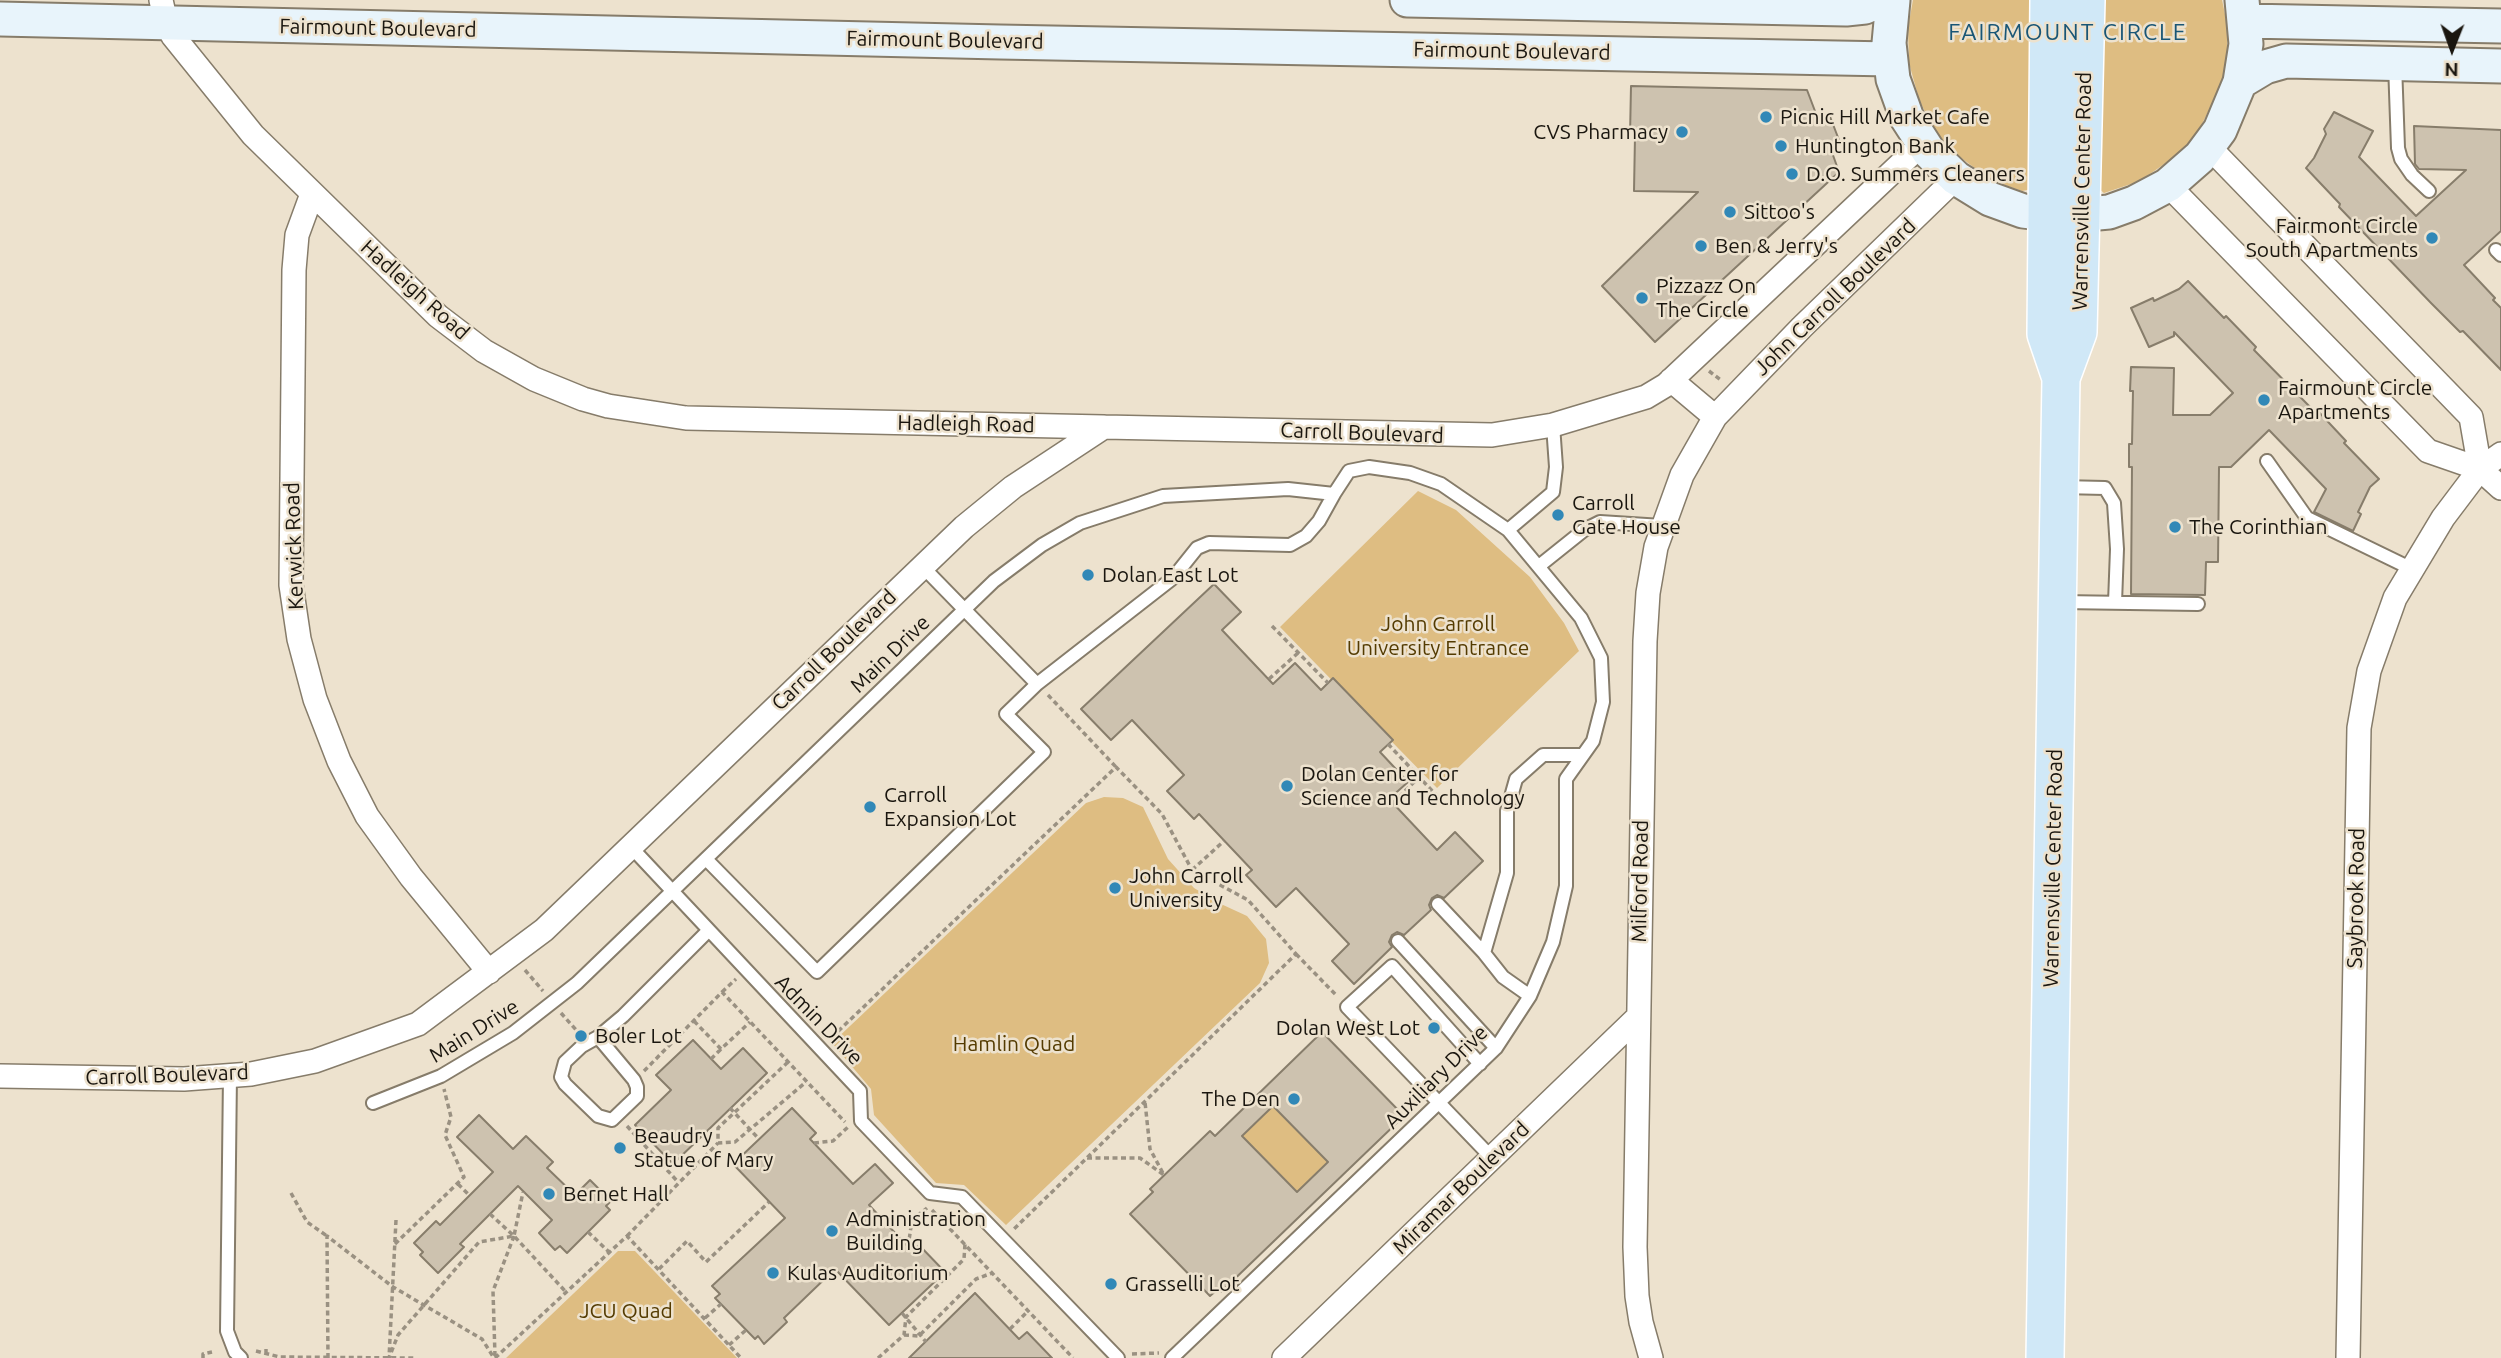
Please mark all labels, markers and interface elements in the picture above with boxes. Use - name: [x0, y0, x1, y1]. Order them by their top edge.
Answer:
- street label: Fairmount Boulevard: [279, 14, 477, 42]
- north arrow: [2417, 14, 2487, 84]
- district label: FAIRMOUNT CIRCLE: [1950, 18, 2186, 46]
- street label: Fairmount Boulevard: [846, 26, 1044, 54]
- street label: Fairmount Boulevard: [1413, 37, 1611, 65]
- text: N: [2444, 59, 2459, 81]
- street label: Warrensville Center Road: [2067, 72, 2097, 310]
- place label: Picnic Hill Market Cafe: [1780, 104, 1990, 130]
- marker: Picnic Hill Market Cafe: [1758, 109, 1774, 125]
- place label: CVS Pharmacy: [1533, 119, 1668, 145]
- marker: CVS Pharmacy: [1674, 124, 1690, 140]
- place label: Huntington Bank: [1795, 133, 1955, 159]
- marker: Huntington Bank: [1773, 138, 1789, 154]
- place label: D.O. Summers Cleaners: [1806, 161, 2025, 187]
- marker: D.O. Summers Cleaners: [1784, 166, 1800, 182]
- place label: Sittoo's: [1744, 199, 1815, 225]
- marker: Sittoo's: [1722, 204, 1738, 220]
- street label: John Carroll Boulevard: [1749, 213, 1921, 381]
- place label: Fairmont Circle South Apartments: [2246, 213, 2418, 263]
- marker: Fairmont Circle South Apartments: [2424, 230, 2440, 246]
- place label: Ben & Jerry's: [1715, 233, 1838, 259]
- street label: Hadleigh Road: [356, 235, 474, 345]
- marker: Ben & Jerry's: [1693, 238, 1709, 254]
- place label: Pizzazz On The Circle: [1656, 273, 1756, 323]
- marker: Pizzazz On The Circle: [1634, 290, 1650, 306]
- place label: Fairmount Circle Apartments: [2278, 375, 2432, 425]
- marker: Fairmount Circle Apartments: [2256, 392, 2272, 408]
- street label: Hadleigh Road: [897, 410, 1035, 438]
- street label: Carroll Boulevard: [1280, 418, 1444, 448]
- street label: Kerwick Road: [279, 482, 309, 610]
- place label: Carroll Gate House: [1572, 490, 1681, 540]
- marker: Carroll Gate House: [1550, 507, 1566, 523]
- place label: The Corinthian: [2189, 514, 2327, 540]
- marker: The Corinthian: [2167, 519, 2183, 535]
- place label: Dolan East Lot: [1102, 562, 1238, 588]
- marker: Dolan East Lot: [1080, 567, 1096, 583]
- street label: Carroll Boulevard: [766, 584, 902, 716]
- street label: Main Drive: [845, 610, 935, 698]
- park label: John Carroll University Entrance: [1347, 611, 1529, 661]
- street label: Warrensville Center Road: [2038, 749, 2068, 987]
- place label: Dolan Center for Science and Technology: [1301, 761, 1525, 811]
- marker: Dolan Center for Science and Technology: [1279, 778, 1295, 794]
- place label: Carroll Expansion Lot: [884, 782, 1016, 832]
- marker: Carroll Expansion Lot: [862, 799, 878, 815]
- street label: Milford Road: [1626, 820, 1654, 942]
- street label: Saybrook Road: [2342, 828, 2370, 968]
- place label: John Carroll University: [1129, 863, 1243, 913]
- marker: John Carroll University: [1107, 880, 1123, 896]
- street label: Admin Drive: [770, 970, 868, 1070]
- street label: Main Drive: [425, 994, 523, 1068]
- place label: Dolan West Lot: [1276, 1015, 1420, 1041]
- street label: Auxiliary Drive: [1379, 1020, 1493, 1134]
- marker: Dolan West Lot: [1426, 1020, 1442, 1036]
- place label: Boler Lot: [595, 1023, 682, 1049]
- marker: Boler Lot: [573, 1028, 589, 1044]
- park label: Hamlin Quad: [953, 1031, 1075, 1057]
- street label: Carroll Boulevard: [85, 1060, 249, 1090]
- place label: The Den: [1202, 1086, 1280, 1112]
- marker: The Den: [1286, 1091, 1302, 1107]
- street label: Miramar Boulevard: [1388, 1117, 1534, 1259]
- place label: Beaudry Statue of Mary: [634, 1123, 773, 1173]
- marker: Beaudry Statue of Mary: [612, 1140, 628, 1156]
- place label: Bernet Hall: [563, 1181, 669, 1207]
- marker: Bernet Hall: [541, 1186, 557, 1202]
- place label: Administration Building: [846, 1206, 986, 1256]
- marker: Administration Building: [824, 1223, 840, 1239]
- place label: Kulas Auditorium: [787, 1260, 949, 1286]
- marker: Kulas Auditorium: [765, 1265, 781, 1281]
- place label: Grasselli Lot: [1125, 1271, 1240, 1297]
- marker: Grasselli Lot: [1103, 1276, 1119, 1292]
- park label: JCU Quad: [579, 1298, 673, 1324]

